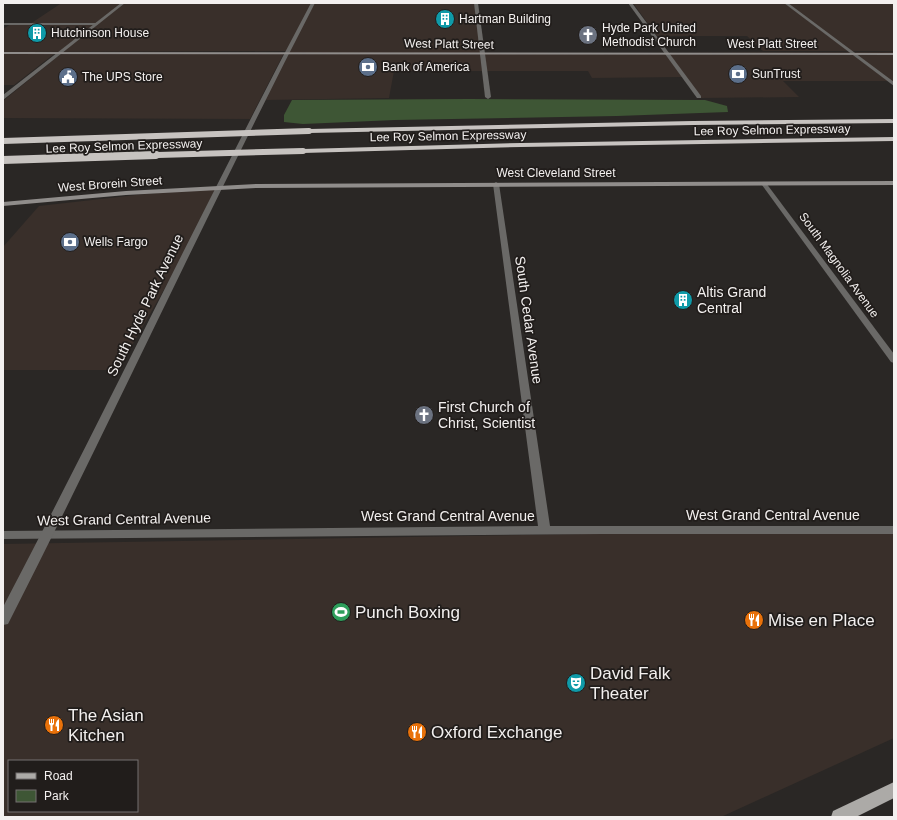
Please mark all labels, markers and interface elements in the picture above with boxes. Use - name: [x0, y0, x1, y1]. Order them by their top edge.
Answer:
- building icon: Hartman Building: [434, 8, 456, 30]
- place label: Hartman Building: [459, 12, 551, 26]
- place label: Hyde Park United Methodist Church: [602, 21, 696, 49]
- building icon: Hutchinson House: [26, 22, 48, 44]
- church icon: Hyde Park United Methodist Church: [577, 24, 599, 46]
- place label: Hutchinson House: [51, 26, 149, 40]
- street label: West Platt Street: [404, 36, 495, 52]
- street label: West Platt Street: [727, 37, 818, 51]
- bank icon: Bank of America: [357, 56, 379, 78]
- place label: Bank of America: [382, 60, 470, 74]
- bank icon: SunTrust: [727, 63, 749, 85]
- public building icon: The UPS Store: [57, 66, 79, 88]
- place label: SunTrust: [752, 67, 801, 81]
- place label: The UPS Store: [82, 70, 163, 84]
- street label: Lee Roy Selmon Expressway: [694, 122, 850, 138]
- street label: Lee Roy Selmon Expressway: [370, 128, 526, 144]
- street label: Lee Roy Selmon Expressway: [45, 136, 203, 156]
- street label: West Cleveland Street: [496, 166, 616, 180]
- street label: West Brorein Street: [57, 173, 163, 195]
- street label: South Magnolia Avenue: [796, 210, 882, 321]
- bank icon: Wells Fargo: [59, 231, 81, 253]
- street label: South Hyde Park Avenue: [104, 231, 187, 379]
- place label: Wells Fargo: [84, 235, 148, 249]
- street label: South Cedar Avenue: [512, 255, 546, 385]
- place label: Altis Grand Central: [697, 284, 766, 316]
- building icon: Altis Grand Central: [672, 289, 694, 311]
- place label: First Church of Christ, Scientist: [438, 399, 535, 431]
- church icon: First Church of Christ, Scientist: [413, 404, 435, 426]
- street label: West Grand Central Avenue: [686, 507, 860, 523]
- street label: West Grand Central Avenue: [361, 508, 535, 524]
- street label: West Grand Central Avenue: [37, 509, 211, 529]
- sports icon: Punch Boxing: [330, 601, 352, 623]
- place label: Punch Boxing: [355, 603, 460, 622]
- restaurant icon: Mise en Place: [743, 609, 765, 631]
- place label: Mise en Place: [768, 611, 875, 630]
- place label: David Falk Theater: [590, 664, 671, 703]
- theatre icon: David Falk Theater: [565, 672, 587, 694]
- place label: The Asian Kitchen: [68, 706, 144, 745]
- restaurant icon: The Asian Kitchen: [43, 714, 65, 736]
- restaurant icon: Oxford Exchange: [406, 721, 428, 743]
- place label: Oxford Exchange: [431, 723, 562, 742]
- legend: [8, 760, 138, 812]
- text: Road: [44, 769, 73, 783]
- text: Park: [44, 789, 70, 803]

